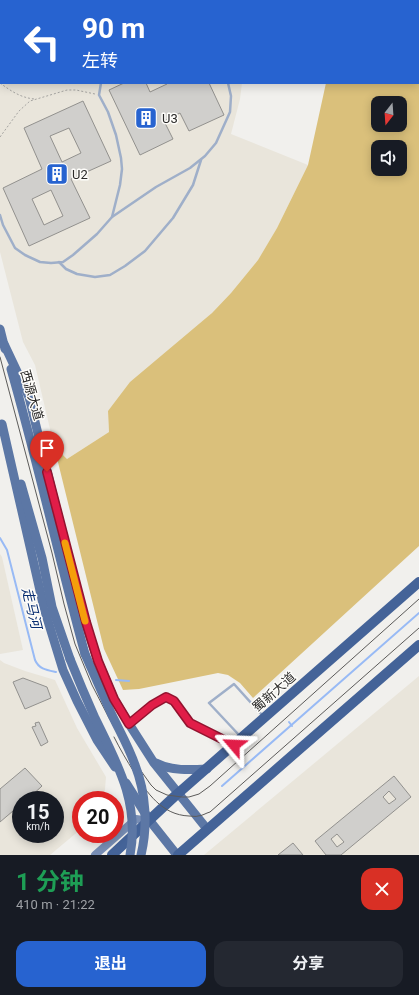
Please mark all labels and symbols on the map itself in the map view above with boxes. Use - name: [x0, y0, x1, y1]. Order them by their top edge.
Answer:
- north arrow: [371, 96, 407, 132]
- building icon: U3: [133, 105, 159, 131]
- place label: U3: [162, 111, 178, 126]
- building icon: U2: [44, 161, 70, 187]
- place label: U2: [72, 167, 88, 182]
- street label: 西源大道: [18, 368, 46, 422]
- pin: [30, 431, 64, 472]
- water label: 走马河: [19, 586, 46, 633]
- street label: 蜀新大道: [249, 669, 299, 715]
- position arrow: [213, 724, 255, 766]
- speed limit sign: 20: [72, 791, 124, 843]

